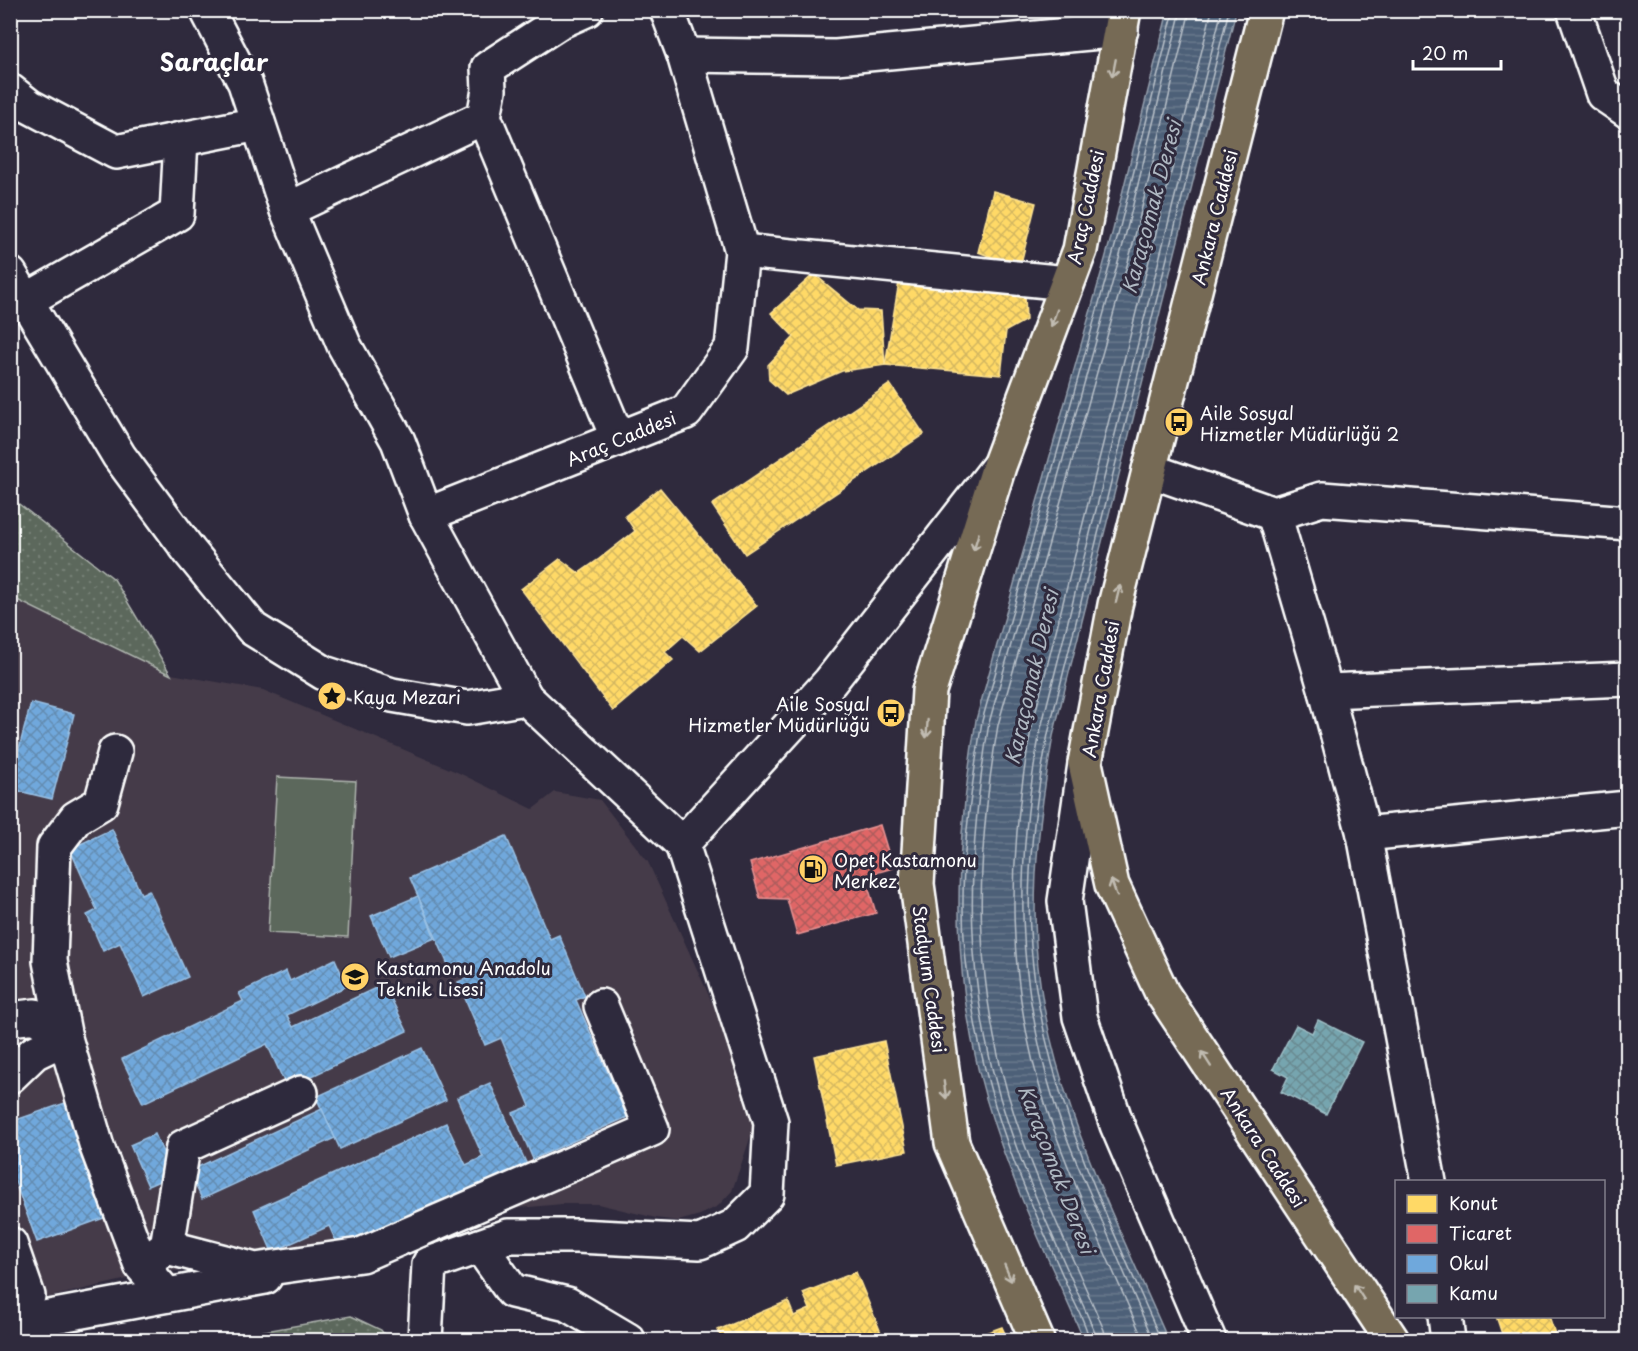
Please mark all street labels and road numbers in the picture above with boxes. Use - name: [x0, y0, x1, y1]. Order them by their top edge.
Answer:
- street label: Ankara Caddesi: [1184, 146, 1244, 288]
- street label: Araç Caddesi: [1060, 147, 1110, 267]
- street label: Araç Caddesi: [562, 404, 680, 472]
- street label: Ankara Caddesi: [1075, 618, 1125, 760]
- street label: Stadyum Caddesi: [906, 903, 954, 1055]
- street label: Ankara Caddesi: [1215, 1081, 1313, 1213]

